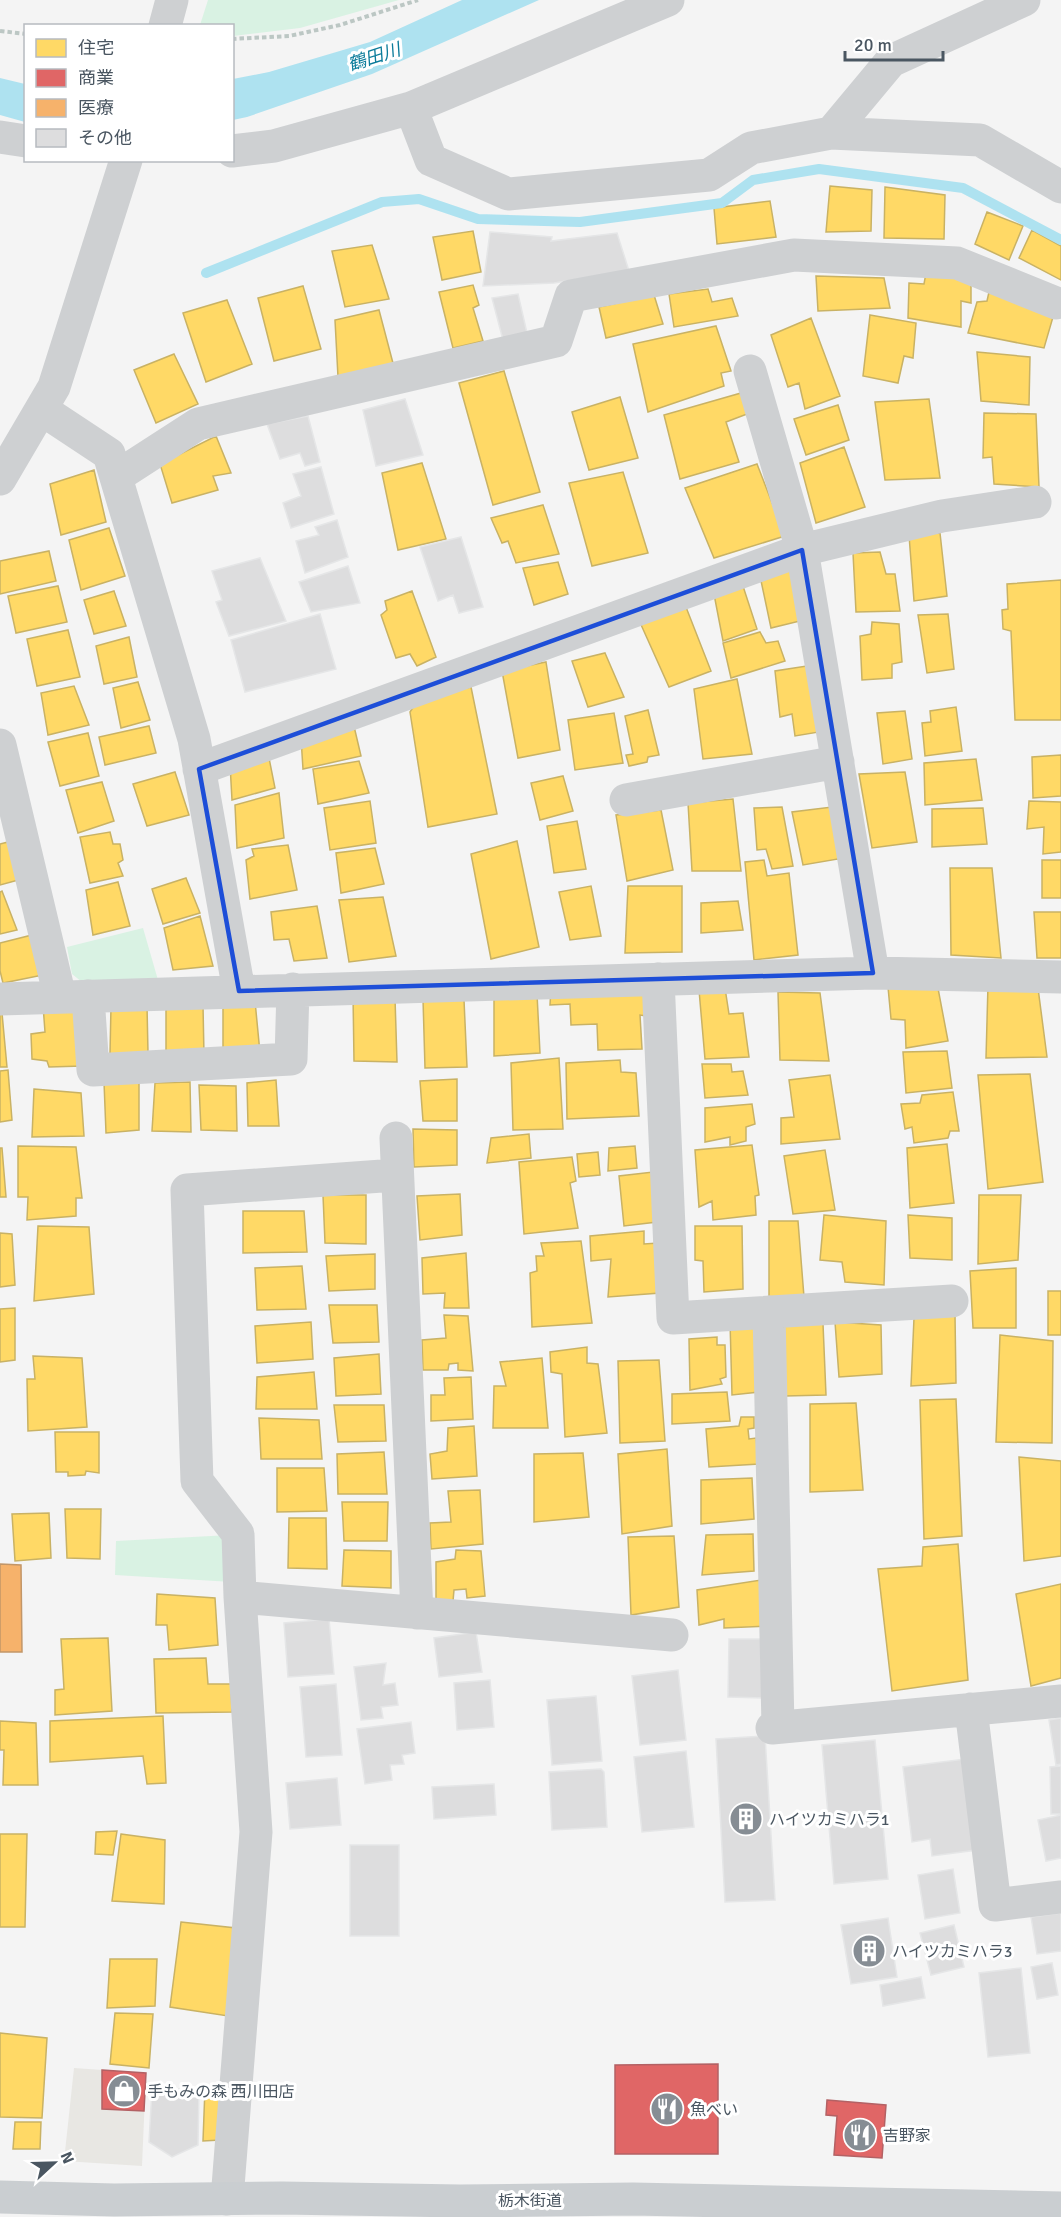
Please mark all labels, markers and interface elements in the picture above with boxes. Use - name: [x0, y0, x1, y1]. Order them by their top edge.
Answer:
- legend: [24, 24, 234, 162]
- scale bar: [845, 24, 942, 62]
- text: 20 m: [854, 34, 892, 56]
- text: 住宅: [78, 37, 114, 59]
- water label: 鶴田川: [345, 38, 405, 76]
- text: 商業: [78, 67, 114, 89]
- text: 医療: [78, 97, 114, 119]
- text: その他: [78, 127, 132, 149]
- building icon: ハイツカミハラ1: [728, 1801, 764, 1837]
- place label: ハイツカミハラ1: [769, 1810, 889, 1830]
- building icon: ハイツカミハラ3: [851, 1933, 887, 1969]
- place label: ハイツカミハラ3: [892, 1942, 1012, 1962]
- shop icon: 手もみの森 西川田店: [106, 2073, 142, 2109]
- place label: 手もみの森 西川田店: [147, 2082, 295, 2102]
- restaurant icon: 魚べい: [649, 2091, 685, 2127]
- place label: 魚べい: [690, 2100, 738, 2120]
- restaurant icon: 吉野家: [842, 2117, 878, 2153]
- place label: 吉野家: [883, 2126, 931, 2146]
- north arrow: [24, 2133, 84, 2193]
- text: N: [56, 2149, 78, 2167]
- street label: 栃木街道: [498, 2191, 562, 2211]

